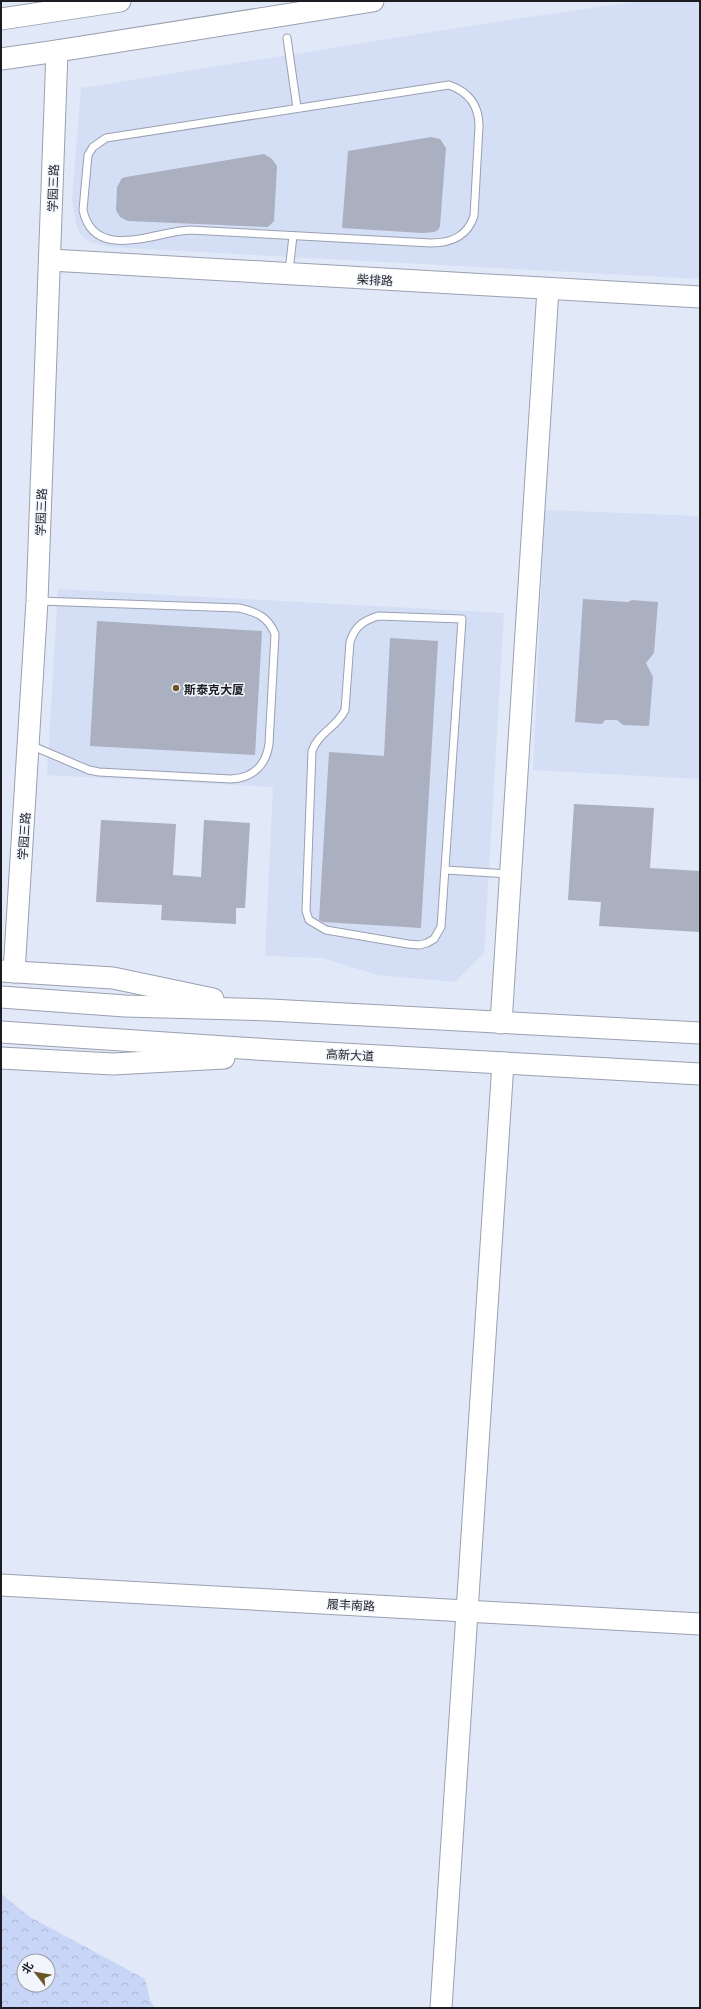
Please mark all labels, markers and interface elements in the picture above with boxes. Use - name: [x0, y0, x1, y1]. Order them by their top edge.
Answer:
- street label: 学园三路: [43, 164, 61, 212]
- street label: 柴排路: [357, 270, 393, 288]
- street label: 学园三路: [31, 488, 49, 536]
- place label: 斯泰克大厦: [184, 680, 244, 697]
- marker: 斯泰克大厦: [171, 683, 181, 693]
- street label: 学园三路: [13, 811, 33, 861]
- street label: 高新大道: [326, 1044, 374, 1064]
- street label: 履丰南路: [327, 1594, 375, 1614]
- north arrow: [16, 1953, 56, 1993]
- text: 北: [17, 1958, 36, 1976]

